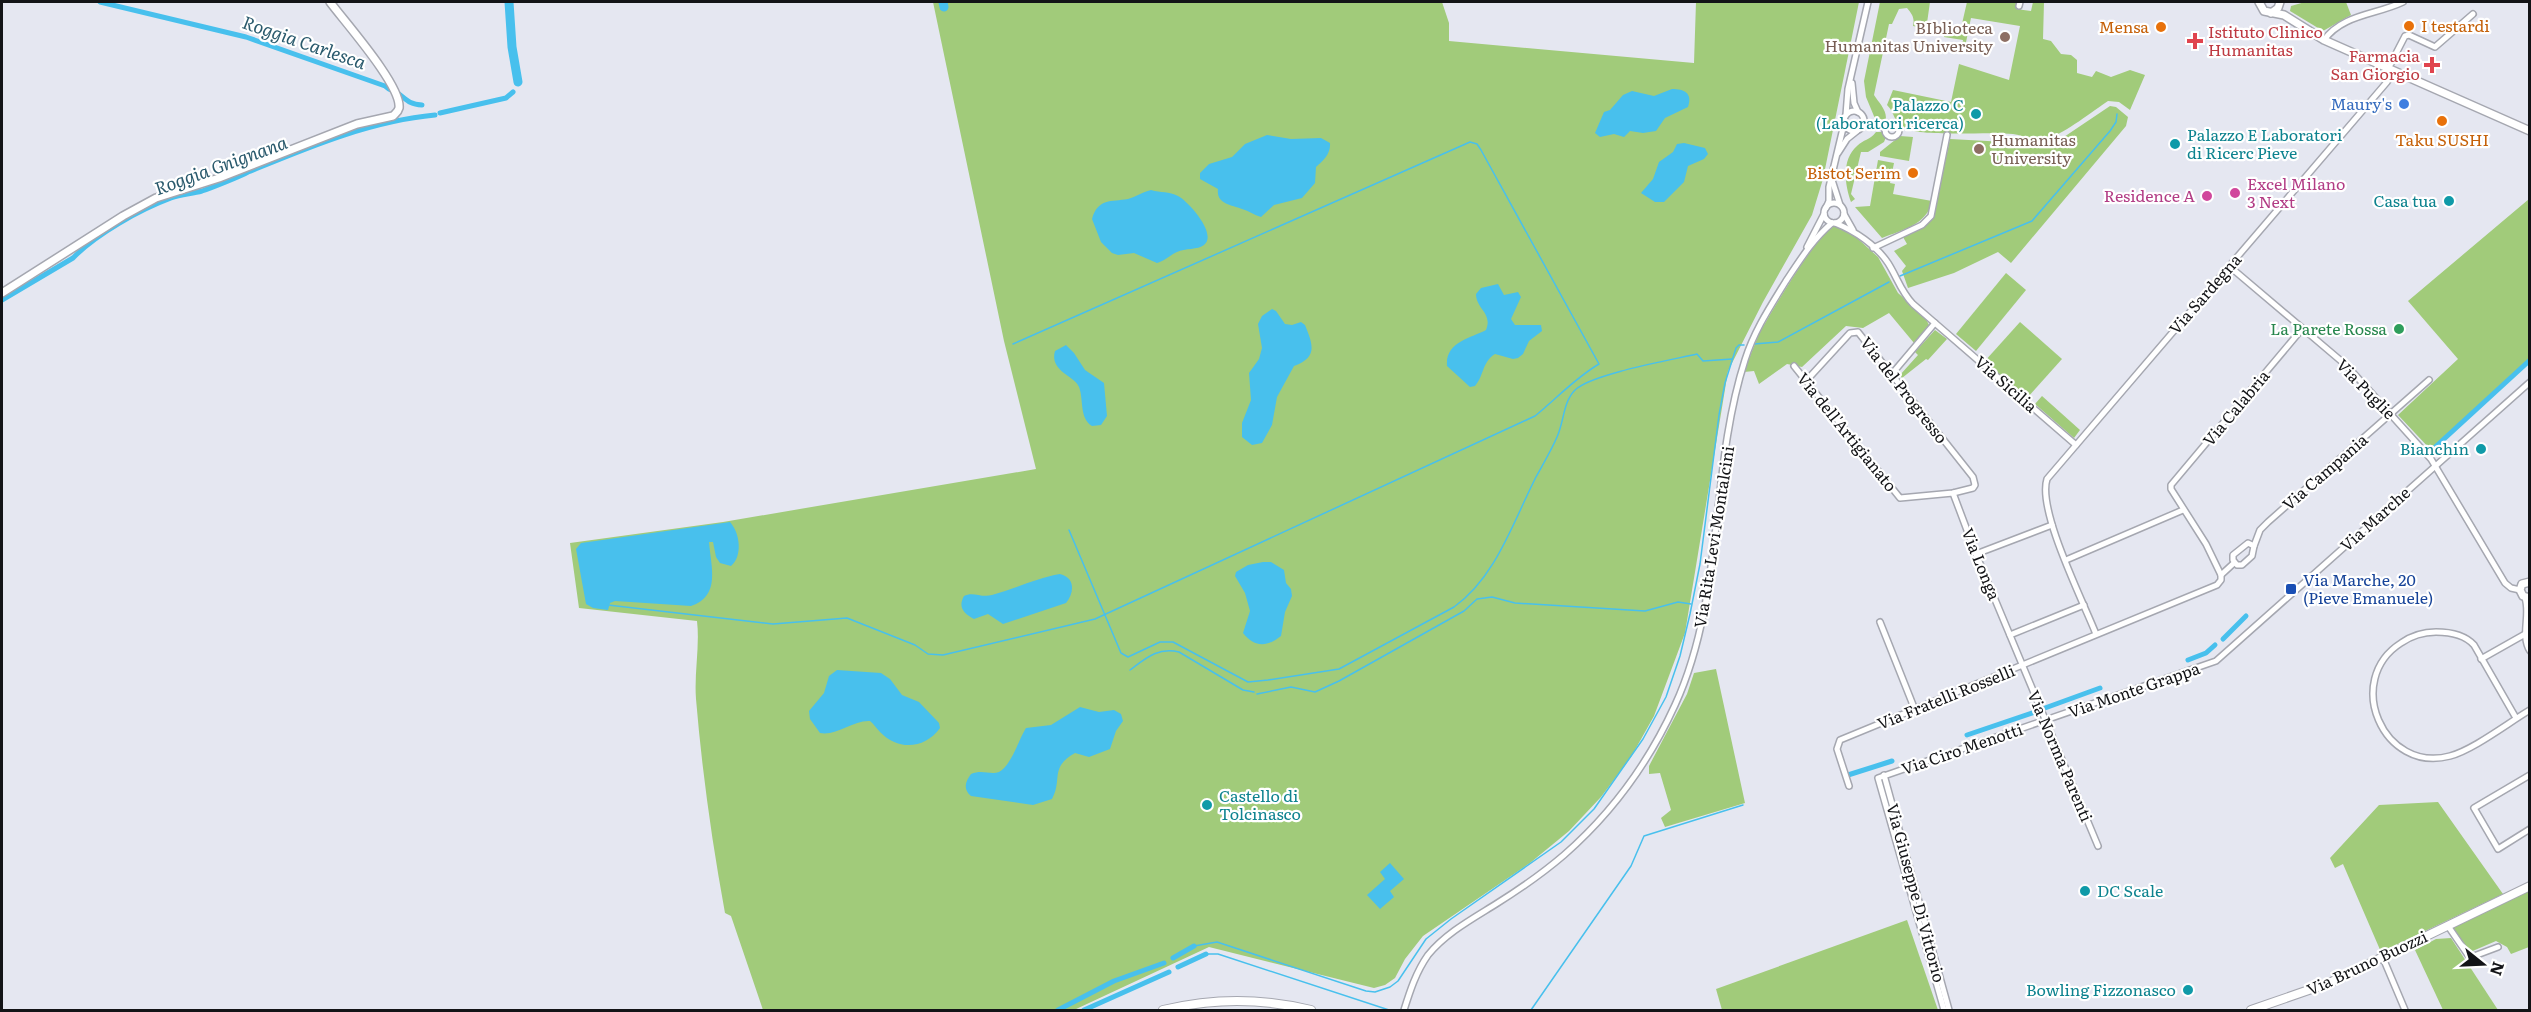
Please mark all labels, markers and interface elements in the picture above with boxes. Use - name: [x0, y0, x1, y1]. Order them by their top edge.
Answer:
- water label: Roggia Carlesca: [239, 8, 371, 76]
- place label: I testardi: [2421, 13, 2490, 37]
- place label: Mensa: [2099, 14, 2149, 38]
- place label: BIblioteca Humanitas University: [1825, 15, 1994, 57]
- place label: Istituto Clinico Humanitas: [2208, 19, 2323, 61]
- marker: I testardi: [2402, 19, 2416, 33]
- marker: Mensa: [2154, 20, 2168, 34]
- marker: BIblioteca Humanitas University: [1998, 30, 2012, 44]
- marker: Istituto Clinico Humanitas: [2186, 32, 2204, 50]
- place label: Farmacia San Giorgio: [2331, 43, 2420, 85]
- marker: Farmacia San Giorgio: [2425, 58, 2439, 72]
- place label: Maury's: [2331, 91, 2392, 115]
- place label: Palazzo C (Laboratori ricerca): [1816, 92, 1964, 134]
- marker: Maury's: [2397, 97, 2411, 111]
- marker: Palazzo C (Laboratori ricerca): [1969, 107, 1983, 121]
- marker: Taku SUSHI: [2435, 114, 2449, 128]
- place label: Palazzo E Laboratori di Ricerc Pieve: [2187, 122, 2342, 164]
- place label: Humanitas University: [1991, 127, 2076, 169]
- place label: Taku SUSHI: [2395, 127, 2489, 151]
- water label: Roggia Gnignana: [150, 128, 291, 201]
- marker: Palazzo E Laboratori di Ricerc Pieve: [2168, 137, 2182, 151]
- marker: Humanitas University: [1972, 142, 1986, 156]
- place label: Bistot Serim: [1807, 160, 1901, 184]
- marker: Bistot Serim: [1906, 166, 1920, 180]
- place label: Excel Milano 3 Next: [2247, 171, 2345, 213]
- place label: Residence A: [2104, 183, 2195, 207]
- marker: Excel Milano 3 Next: [2228, 186, 2242, 200]
- place label: Casa tua: [2373, 188, 2437, 212]
- marker: Residence A: [2200, 189, 2214, 203]
- marker: Casa tua: [2442, 194, 2456, 208]
- street label: Via Sardegna: [2162, 247, 2246, 339]
- place label: La Parete Rossa: [2270, 316, 2387, 340]
- marker: La Parete Rossa: [2392, 322, 2406, 336]
- street label: Via del Progresso: [1855, 331, 1954, 448]
- street label: Via Sicilia: [1970, 349, 2044, 418]
- street label: Via Puglie: [2332, 353, 2402, 424]
- street label: Via Calabria: [2196, 364, 2275, 451]
- street label: Via dell'Artigianato: [1792, 367, 1904, 496]
- street label: Via Campania: [2276, 427, 2373, 515]
- place label: Bianchin: [2400, 436, 2469, 460]
- marker: Bianchin: [2474, 442, 2488, 456]
- street label: Via Rita Levi Montalcini: [1687, 444, 1739, 630]
- street label: Via Marche: [2334, 480, 2415, 556]
- street label: Via Longa: [1957, 524, 2007, 604]
- place label: Via Marche, 20 (Pieve Emanuele): [2303, 567, 2433, 609]
- marker: Via Marche, 20 (Pieve Emanuele): [2284, 582, 2298, 596]
- street label: Via Monte Grappa: [2065, 655, 2203, 723]
- street label: Via Fratelli Rosselli: [1873, 658, 2018, 735]
- street label: Via Norma Parenti: [2022, 686, 2100, 825]
- street label: Via Ciro Menotti: [1898, 716, 2026, 780]
- place label: Castello di Tolcinasco: [1219, 783, 1301, 825]
- marker: Castello di Tolcinasco: [1200, 798, 1214, 812]
- street label: Via Giuseppe Di Vittorio: [1882, 801, 1952, 985]
- place label: DC Scale: [2097, 878, 2163, 902]
- marker: DC Scale: [2078, 884, 2092, 898]
- street label: Via Bruno Buozzi: [2302, 924, 2431, 1001]
- north arrow: [2453, 934, 2513, 994]
- text: N: [2485, 959, 2512, 979]
- place label: Bowling Fizzonasco: [2026, 977, 2176, 1001]
- marker: Bowling Fizzonasco: [2181, 983, 2195, 997]

